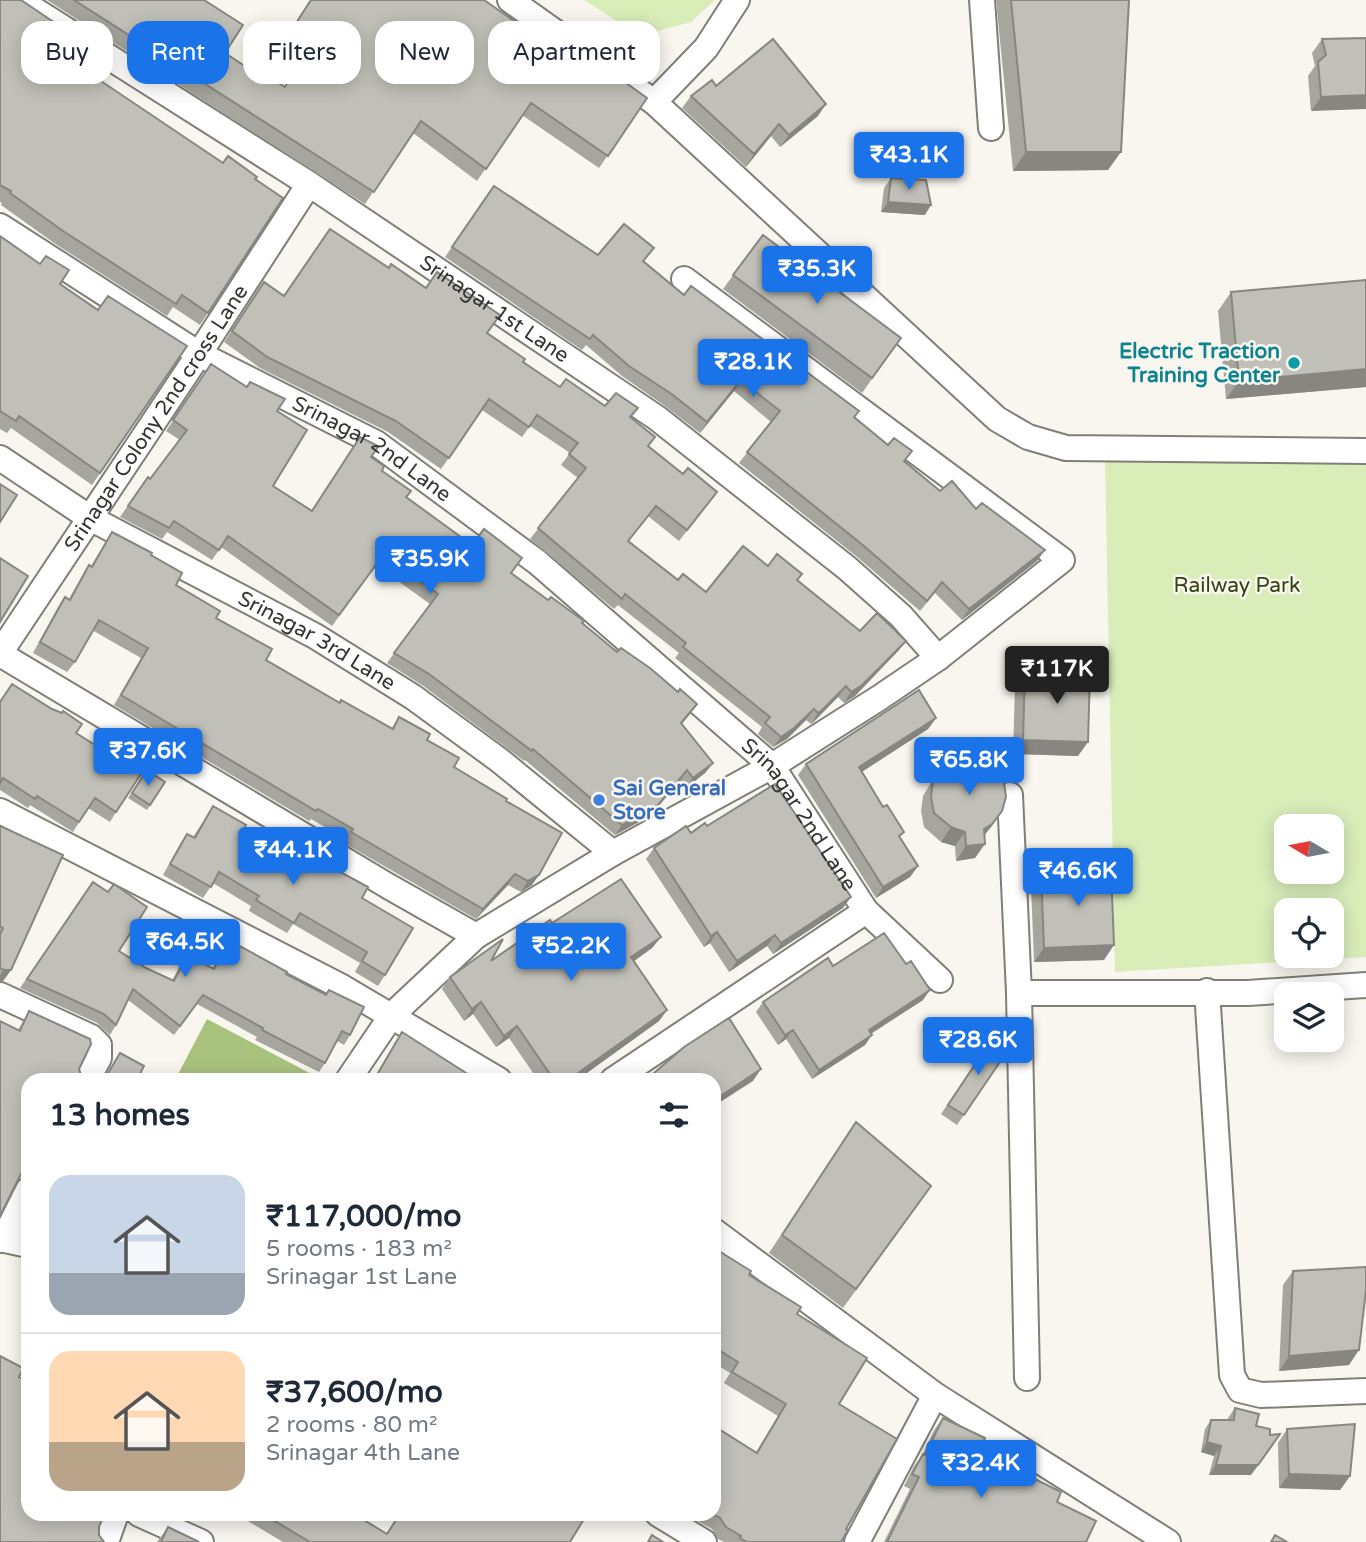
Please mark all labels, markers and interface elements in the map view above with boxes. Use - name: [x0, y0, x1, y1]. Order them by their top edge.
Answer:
- chip: Buy: [21, 21, 113, 84]
- chip: Rent: [127, 21, 229, 84]
- chip: Filters: [243, 21, 361, 84]
- chip: New: [375, 21, 474, 84]
- chip: Apartment: [488, 21, 660, 84]
- pin: ₹43.1K: [852, 132, 966, 192]
- text: ₹43.1K: [870, 141, 948, 169]
- pin: ₹35.3K: [760, 246, 874, 306]
- street label: Srinagar 1st Lane: [415, 250, 574, 368]
- text: ₹35.3K: [778, 255, 856, 283]
- street label: Srinagar Colony 2nd cross Lane: [59, 280, 253, 556]
- place label: Electric Traction Training Center: [1119, 339, 1281, 388]
- pin: ₹28.1K: [696, 340, 810, 399]
- text: ₹28.1K: [714, 348, 792, 376]
- marker: Electric Traction Training Center: [1286, 355, 1302, 371]
- street label: Srinagar 2nd Lane: [288, 390, 456, 507]
- pin: ₹35.9K: [373, 536, 487, 596]
- text: ₹35.9K: [391, 545, 469, 573]
- park label: Railway Park: [1174, 573, 1300, 598]
- street label: Srinagar 3rd Lane: [234, 585, 400, 696]
- pin: ₹117K: [1008, 646, 1106, 706]
- text: ₹117K: [1021, 655, 1093, 683]
- pin: ₹37.6K: [91, 728, 205, 788]
- street label: Srinagar 2nd Lane: [736, 733, 862, 896]
- text: ₹37.6K: [109, 737, 187, 765]
- pin: ₹65.8K: [912, 738, 1026, 797]
- text: ₹65.8K: [930, 746, 1008, 774]
- place label: Sai General Store: [613, 776, 726, 825]
- marker: Sai General Store: [591, 792, 607, 808]
- north arrow: [1274, 814, 1344, 884]
- map controls: [1274, 814, 1344, 1052]
- pin: ₹44.1K: [236, 828, 350, 887]
- text: ₹44.1K: [254, 836, 332, 864]
- pin: ₹46.6K: [1021, 848, 1135, 908]
- text: ₹46.6K: [1039, 857, 1117, 885]
- button: locate: [1274, 898, 1344, 968]
- pin: ₹64.5K: [128, 920, 242, 979]
- pin: ₹52.2K: [514, 923, 628, 983]
- text: ₹64.5K: [146, 928, 224, 956]
- text: ₹52.2K: [532, 932, 610, 960]
- button: layers: [1274, 982, 1344, 1052]
- pin: ₹28.6K: [921, 1018, 1035, 1077]
- text: ₹28.6K: [939, 1026, 1017, 1054]
- icon: filters: [655, 1096, 693, 1134]
- text: 13 homes: [49, 1097, 190, 1134]
- text: ₹117,000/mo: [266, 1198, 462, 1235]
- icon: home: [105, 1203, 189, 1287]
- text: 5 rooms · 183 m²: [266, 1235, 452, 1263]
- text: Srinagar 1st Lane: [266, 1263, 457, 1291]
- text: ₹37,600/mo: [266, 1374, 443, 1411]
- icon: home: [105, 1379, 189, 1463]
- text: 2 rooms · 80 m²: [266, 1411, 437, 1439]
- text: Srinagar 4th Lane: [266, 1439, 460, 1467]
- pin: ₹32.4K: [924, 1440, 1038, 1500]
- text: ₹32.4K: [942, 1449, 1020, 1477]

